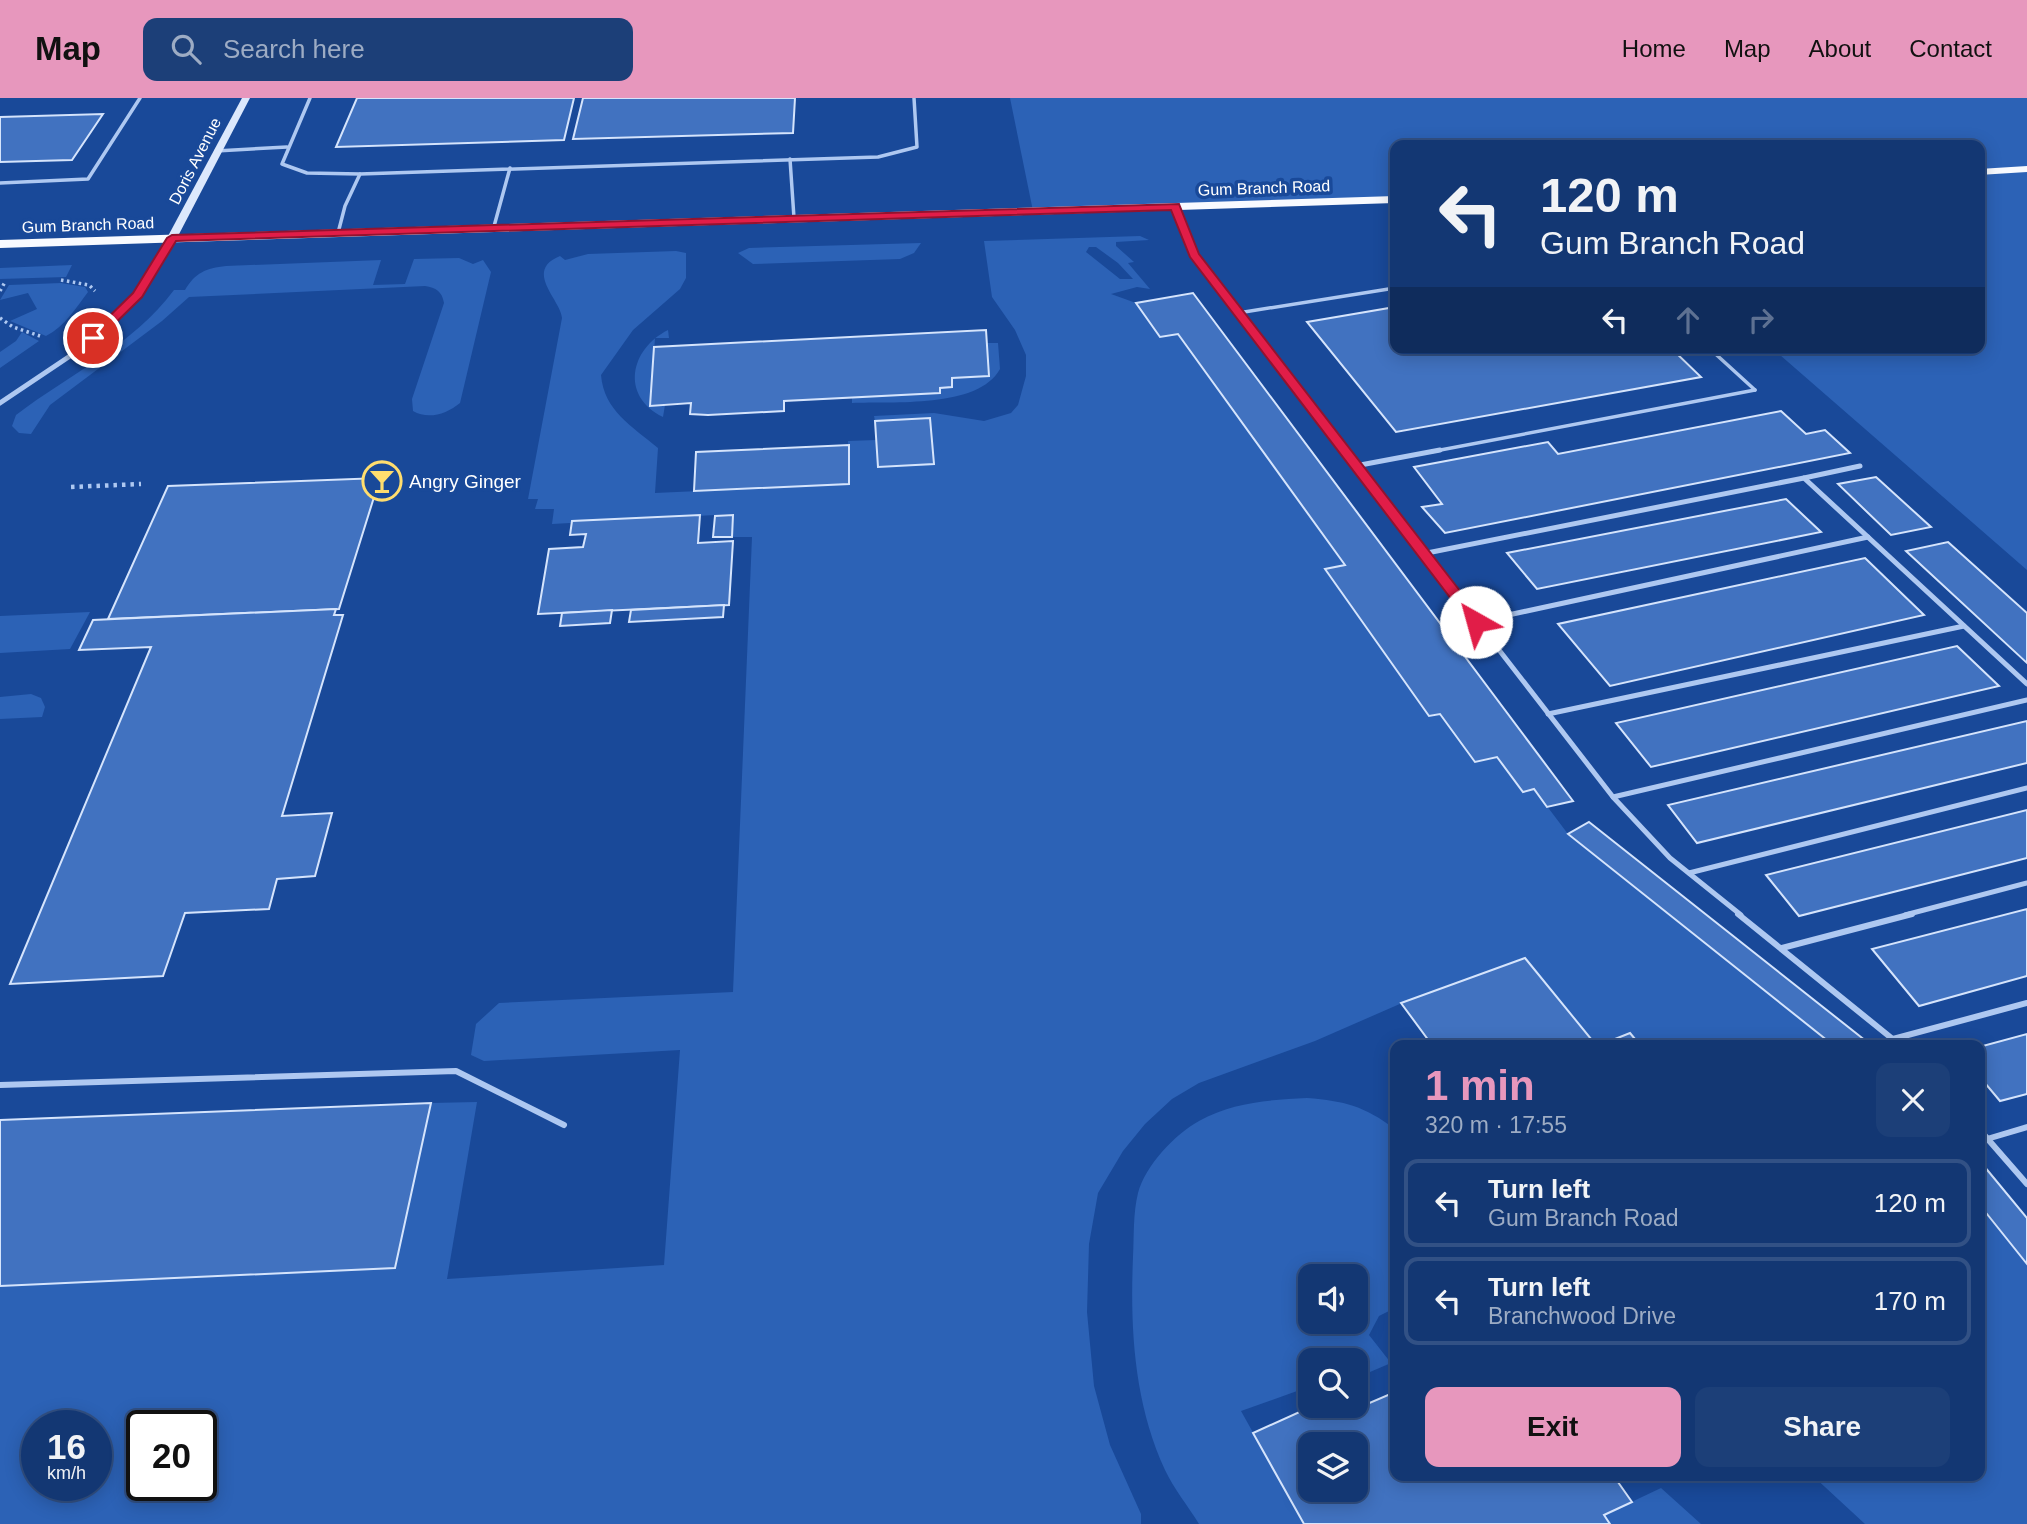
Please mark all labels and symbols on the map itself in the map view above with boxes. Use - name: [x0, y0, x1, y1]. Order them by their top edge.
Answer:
- street label: Doris Avenue: [166, 115, 224, 207]
- street label: Gum Branch Road: [1197, 177, 1331, 199]
- street label: Gum Branch Road: [21, 214, 155, 236]
- pin: [63, 308, 123, 368]
- bar icon: Angry Ginger: [361, 460, 403, 502]
- place label: Angry Ginger: [409, 471, 522, 492]
- position arrow: [1439, 585, 1513, 659]
- speed limit sign: 20: [126, 1410, 217, 1501]

